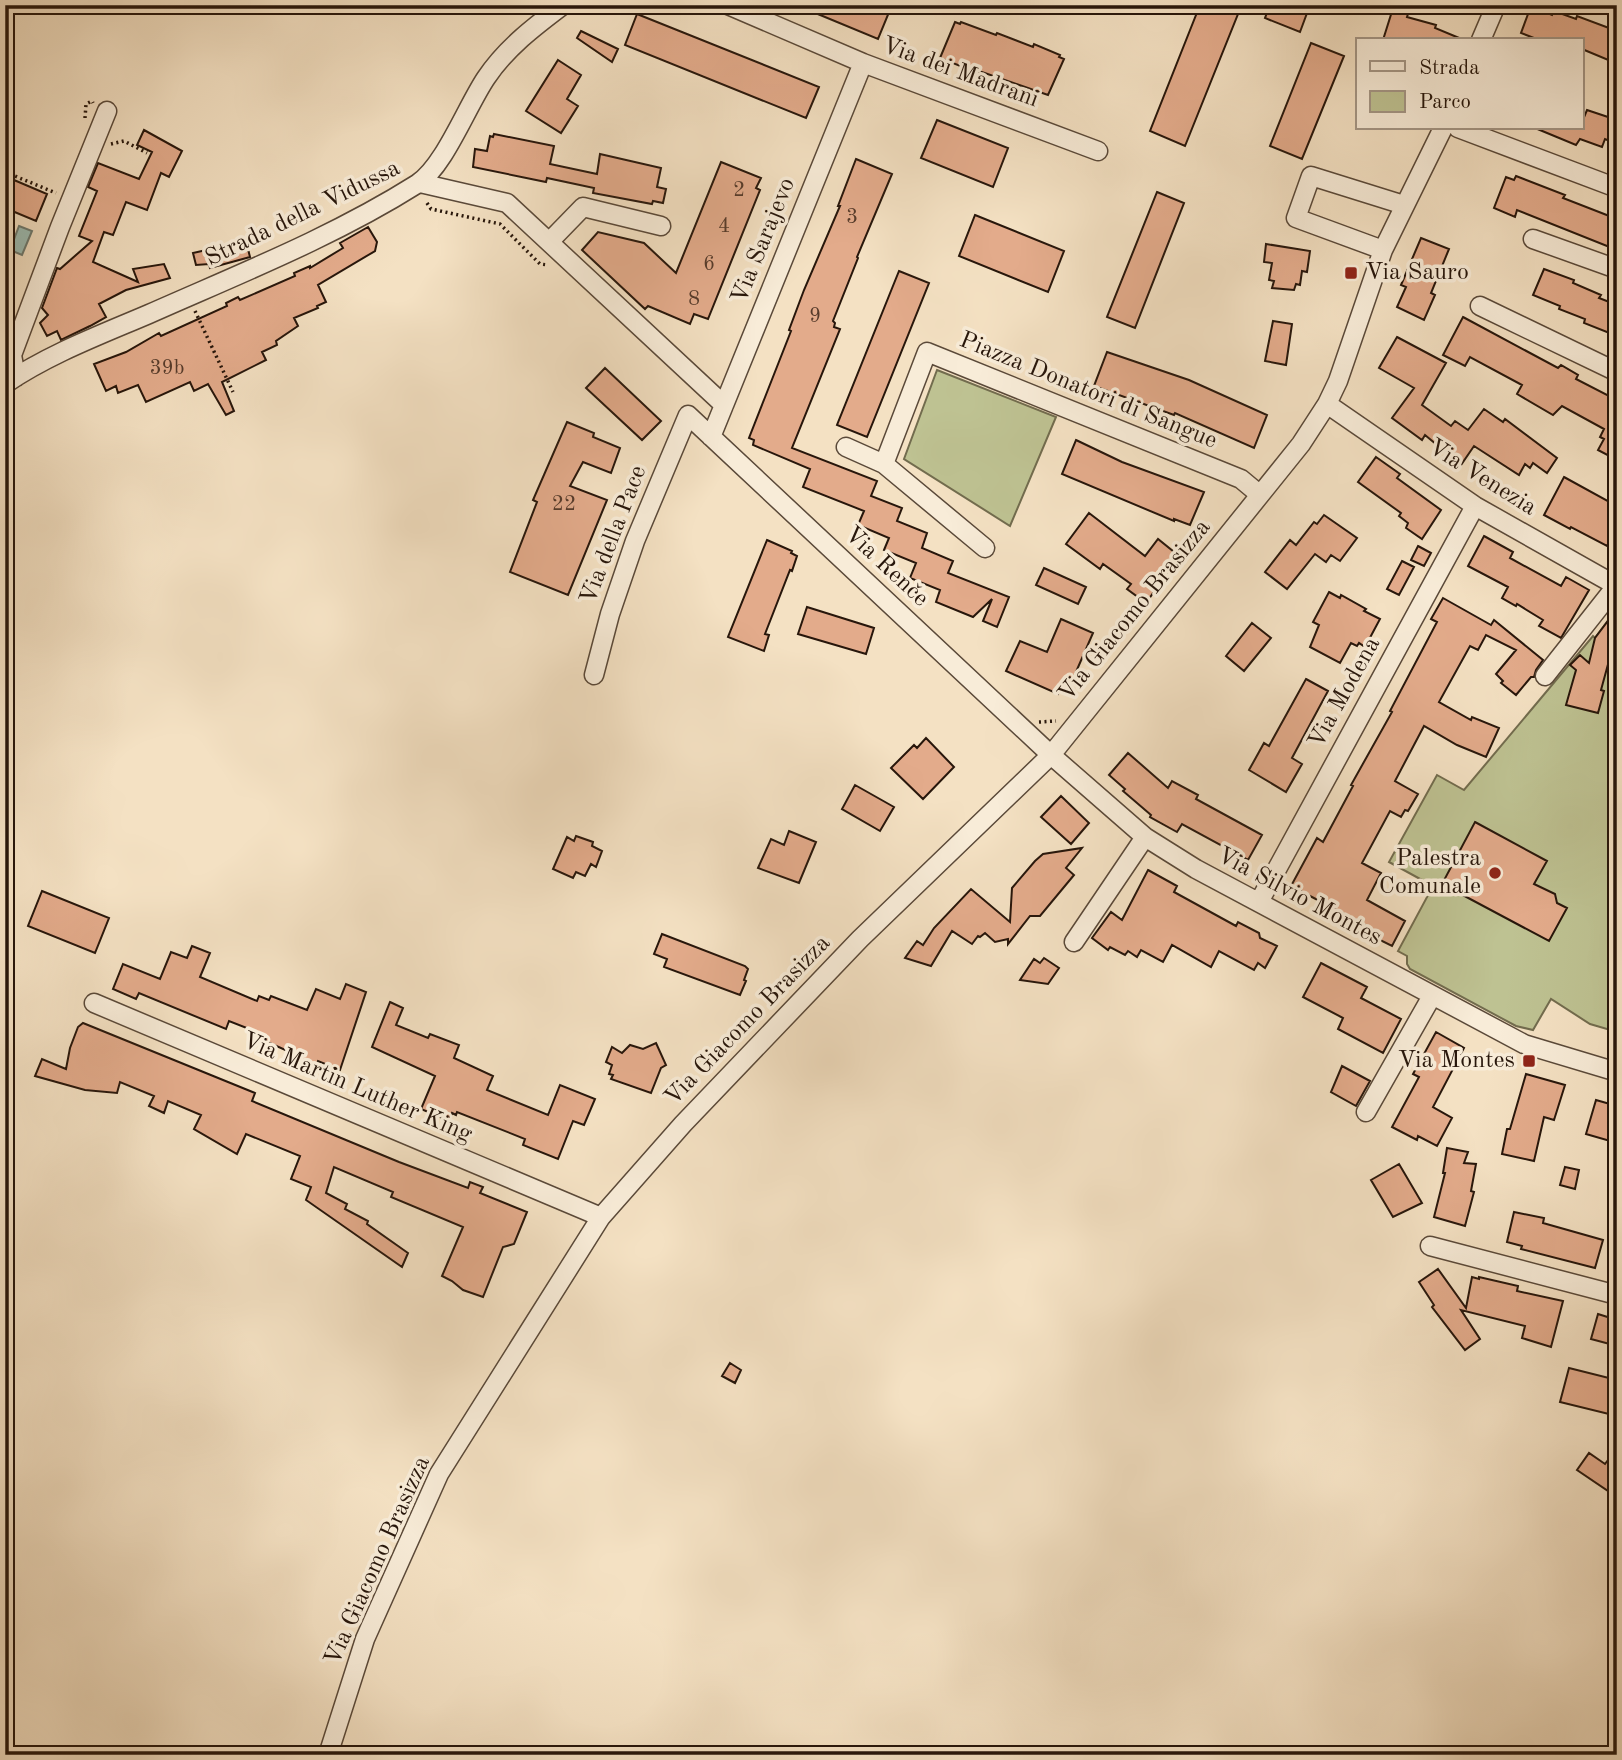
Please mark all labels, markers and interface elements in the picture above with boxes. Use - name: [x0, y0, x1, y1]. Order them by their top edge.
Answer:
- street label: Via dei Madrani: [878, 34, 1042, 112]
- legend: [1356, 38, 1584, 130]
- text: Strada: [1419, 58, 1480, 79]
- text: Parco: [1419, 92, 1471, 113]
- street label: Strada della Vidussa: [202, 156, 404, 272]
- street label: Via Sarajevo: [728, 175, 800, 307]
- house number: 2: [733, 180, 745, 201]
- house number: 3: [846, 207, 858, 228]
- house number: 4: [718, 216, 730, 237]
- house number: 6: [703, 254, 715, 275]
- place label: Via Sauro: [1365, 261, 1469, 285]
- marker: Via Sauro: [1343, 265, 1359, 281]
- house number: 8: [688, 289, 700, 310]
- house number: 9: [809, 306, 821, 327]
- street label: Piazza Donatori di Sangue: [956, 328, 1220, 454]
- house number: 39b: [149, 358, 185, 379]
- street label: Via Venezia: [1424, 435, 1540, 521]
- street label: Via della Pace: [577, 462, 651, 608]
- house number: 22: [552, 494, 576, 515]
- street label: Via Giacomo Brasizza: [1054, 515, 1216, 706]
- street label: Via Renče: [839, 522, 933, 612]
- street label: Via Modena: [1305, 633, 1385, 753]
- street label: Via Silvio Montes: [1213, 843, 1385, 951]
- place label: Palestra Comunale: [1379, 847, 1481, 899]
- marker: Palestra Comunale: [1487, 865, 1503, 881]
- street label: Via Giacomo Brasizza: [661, 931, 835, 1111]
- street label: Via Martin Luther King: [238, 1029, 476, 1147]
- place label: Via Montes: [1398, 1049, 1515, 1073]
- marker: Via Montes: [1521, 1053, 1537, 1069]
- street label: Via Giacomo Brasizza: [321, 1453, 435, 1669]

